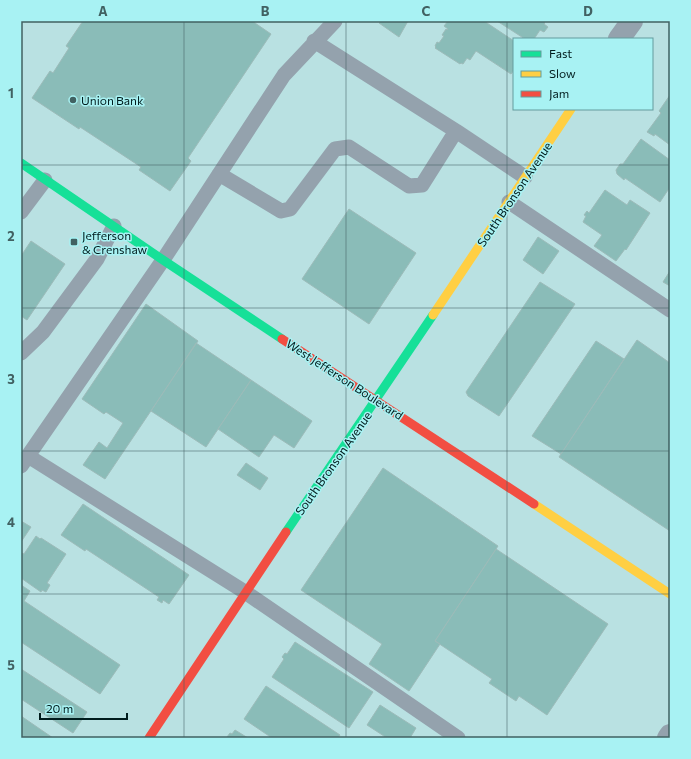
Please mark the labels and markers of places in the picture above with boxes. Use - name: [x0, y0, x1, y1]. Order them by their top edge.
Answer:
- place label: Union Bank: [81, 93, 144, 107]
- marker: Union Bank: [68, 95, 78, 105]
- place label: Jefferson & Crenshaw: [82, 228, 148, 256]
- marker: Jefferson & Crenshaw: [69, 237, 79, 247]

